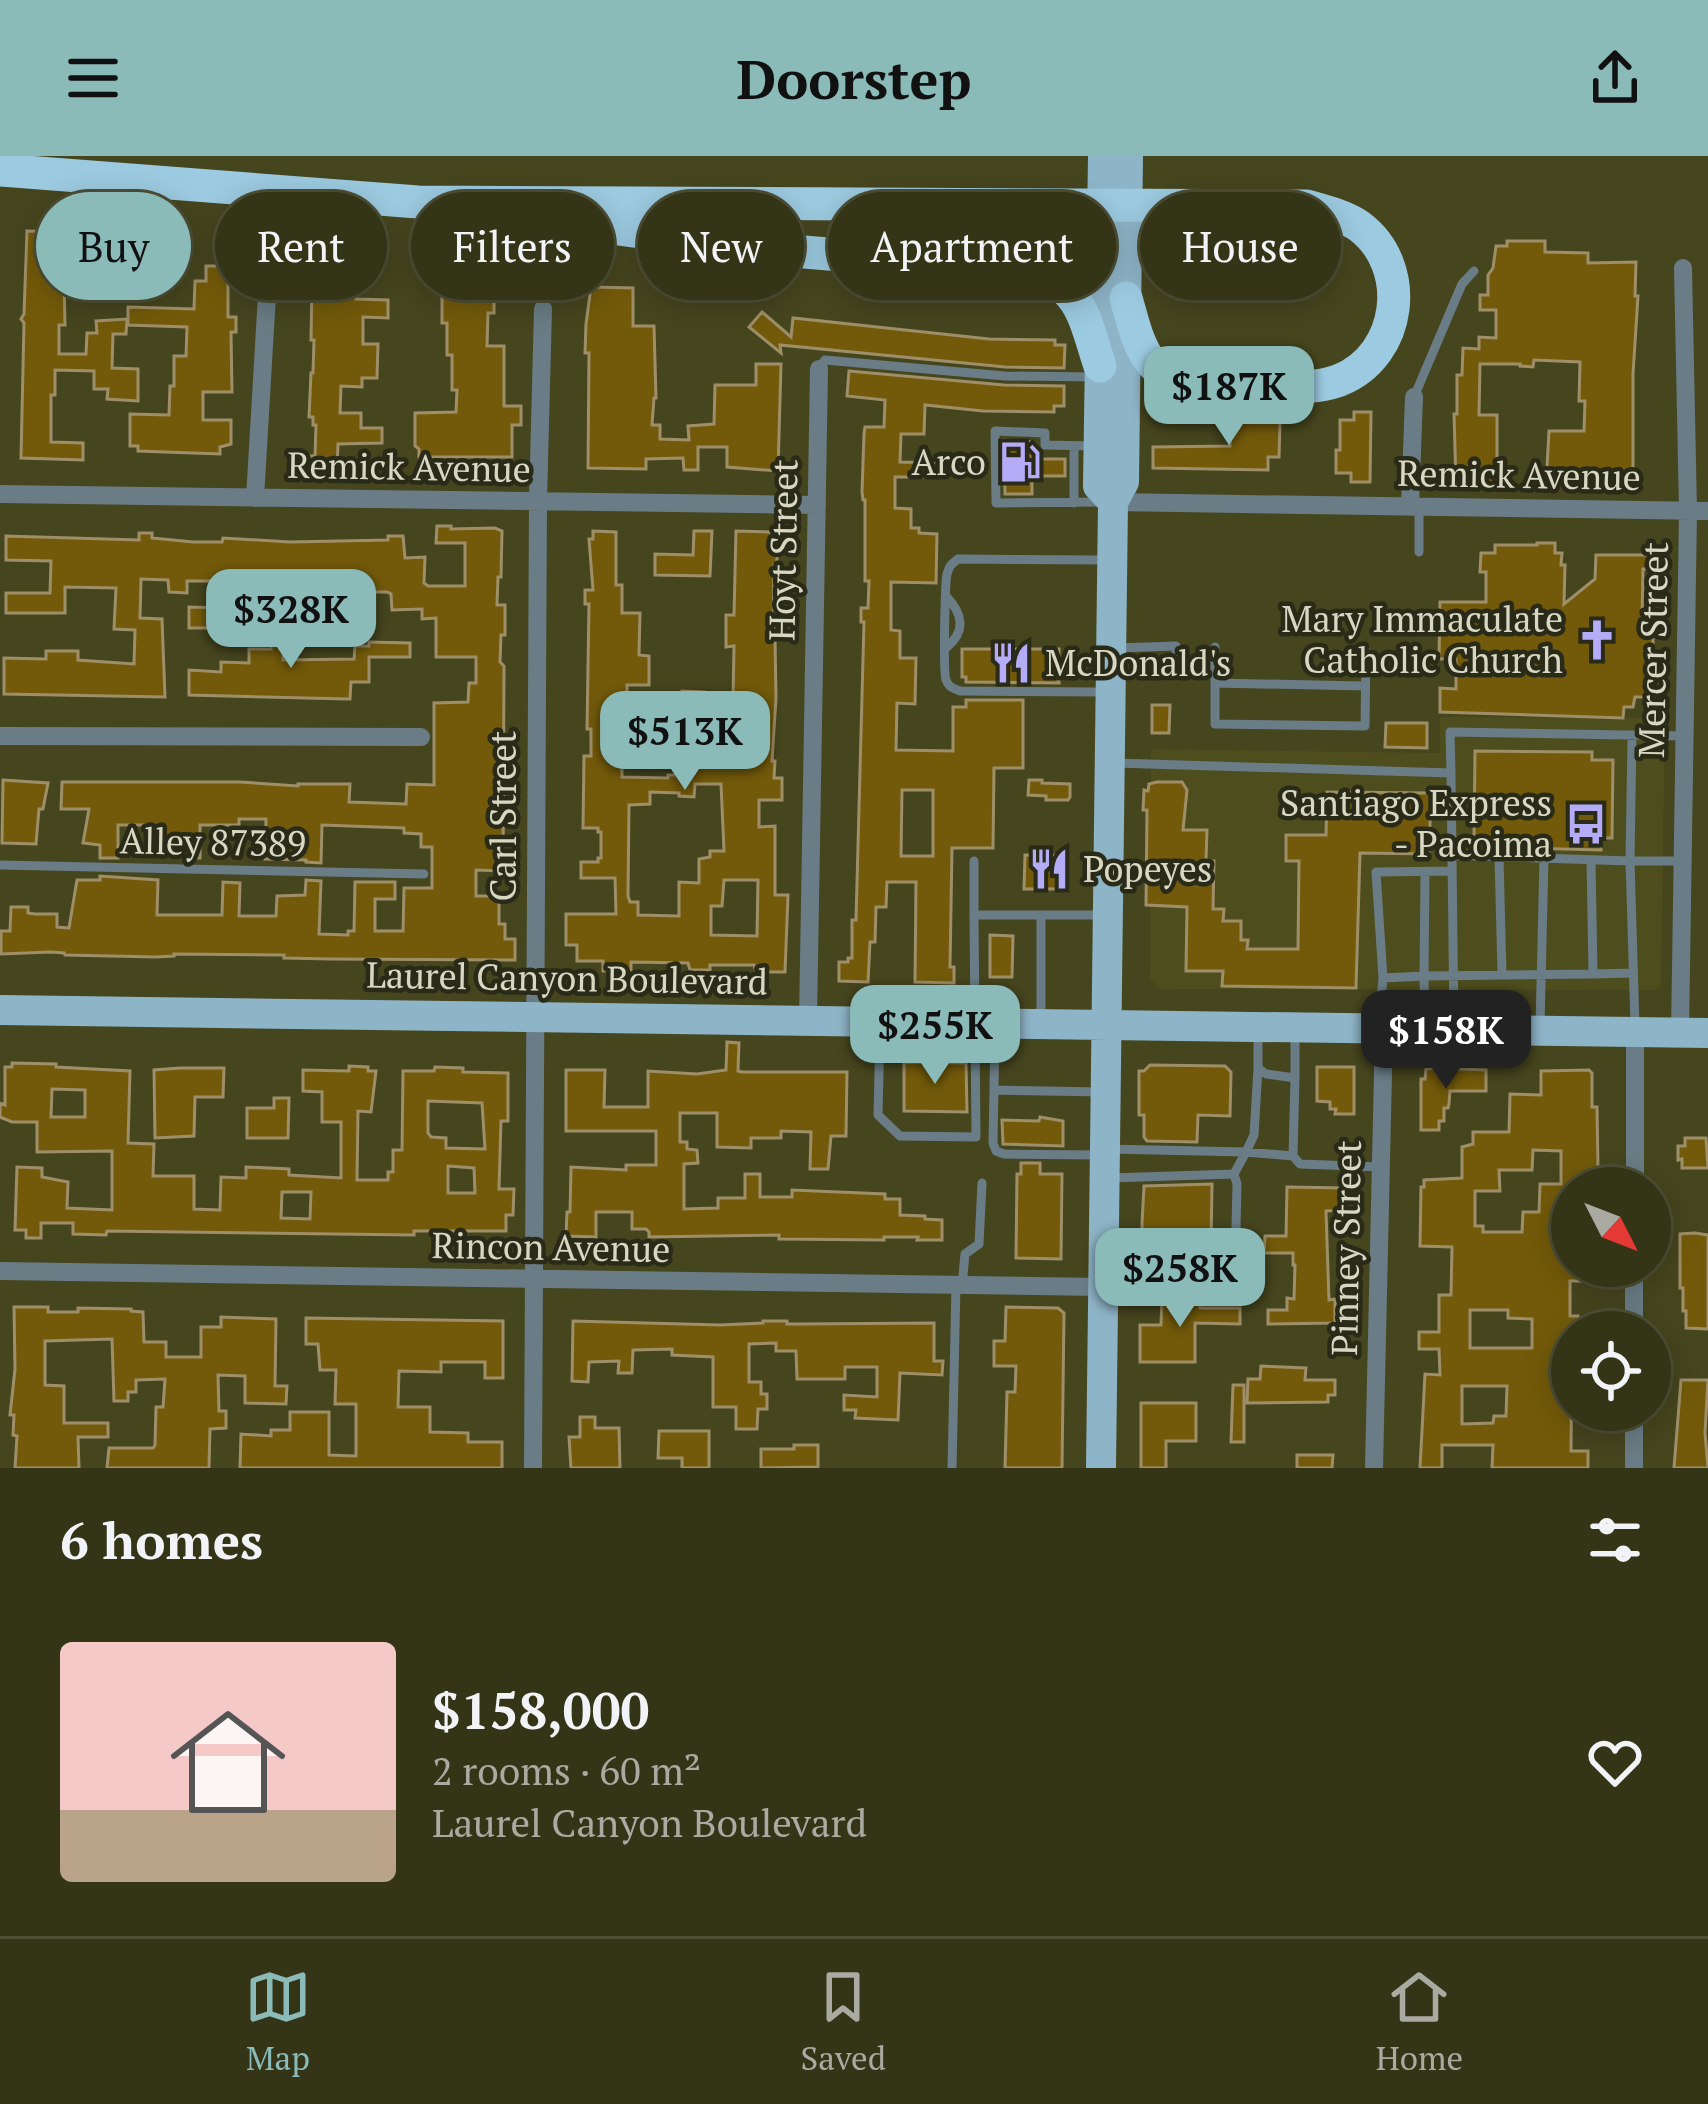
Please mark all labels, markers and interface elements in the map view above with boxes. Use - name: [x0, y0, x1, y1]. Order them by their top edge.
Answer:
- text: Doorstep: [736, 43, 972, 114]
- icon: menu: [60, 45, 126, 111]
- icon: share: [1582, 45, 1648, 111]
- chip: Buy: [36, 192, 191, 300]
- chip: Rent: [215, 192, 387, 300]
- chip: Filters: [411, 192, 614, 300]
- chip: New: [638, 192, 804, 300]
- chip: Apartment: [828, 192, 1116, 300]
- chip: House: [1140, 192, 1341, 300]
- pin: $187K: [1145, 346, 1313, 448]
- text: $187K: [1171, 359, 1287, 411]
- place label: Arco: [912, 438, 986, 485]
- fuel station icon: Arco: [997, 439, 1043, 485]
- street label: Remick Avenue: [287, 441, 531, 492]
- street label: Remick Avenue: [1397, 449, 1641, 500]
- street label: Hoyt Street: [757, 459, 808, 641]
- street label: Mercer Street: [1627, 542, 1678, 758]
- pin: $328K: [207, 569, 375, 671]
- text: $328K: [233, 582, 349, 634]
- place label: Mary Immaculate Catholic Church: [1281, 595, 1563, 683]
- church icon: Mary Immaculate Catholic Church: [1574, 617, 1620, 663]
- place label: McDonald's: [1045, 639, 1231, 686]
- restaurant icon: McDonald's: [988, 640, 1034, 686]
- pin: $513K: [601, 691, 769, 793]
- text: $513K: [627, 704, 743, 756]
- street label: Carl Street: [479, 731, 526, 901]
- place label: Santiago Express - Pacoima: [1280, 779, 1552, 867]
- bus stop icon: Santiago Express - Pacoima: [1563, 801, 1609, 847]
- street label: Alley 87389: [119, 816, 307, 867]
- place label: Popeyes: [1083, 845, 1212, 892]
- restaurant icon: Popeyes: [1026, 846, 1072, 892]
- street label: Laurel Canyon Boulevard: [366, 950, 768, 1005]
- pin: $255K: [851, 985, 1019, 1087]
- pin: $158K: [1362, 990, 1530, 1092]
- text: $255K: [877, 998, 993, 1050]
- text: $158K: [1388, 1003, 1504, 1055]
- street label: Pinney Street: [1320, 1140, 1371, 1356]
- north arrow: [1551, 1167, 1671, 1287]
- map controls: [1551, 1167, 1671, 1431]
- street label: Rincon Avenue: [431, 1221, 671, 1272]
- pin: $258K: [1096, 1228, 1264, 1330]
- text: $258K: [1122, 1241, 1238, 1293]
- button: locate: [1551, 1311, 1671, 1431]
- text: 6 homes: [60, 1506, 263, 1574]
- icon: filters: [1582, 1507, 1648, 1573]
- text: $158,000: [432, 1676, 649, 1744]
- icon: home: [156, 1690, 300, 1834]
- icon: heart: [1582, 1729, 1648, 1795]
- text: 2 rooms · 60 m²: [432, 1744, 701, 1796]
- text: Laurel Canyon Boulevard: [432, 1796, 867, 1848]
- tab: Map: [245, 1964, 311, 2079]
- tab: Saved: [801, 1964, 886, 2079]
- tab: Home: [1376, 1964, 1463, 2079]

